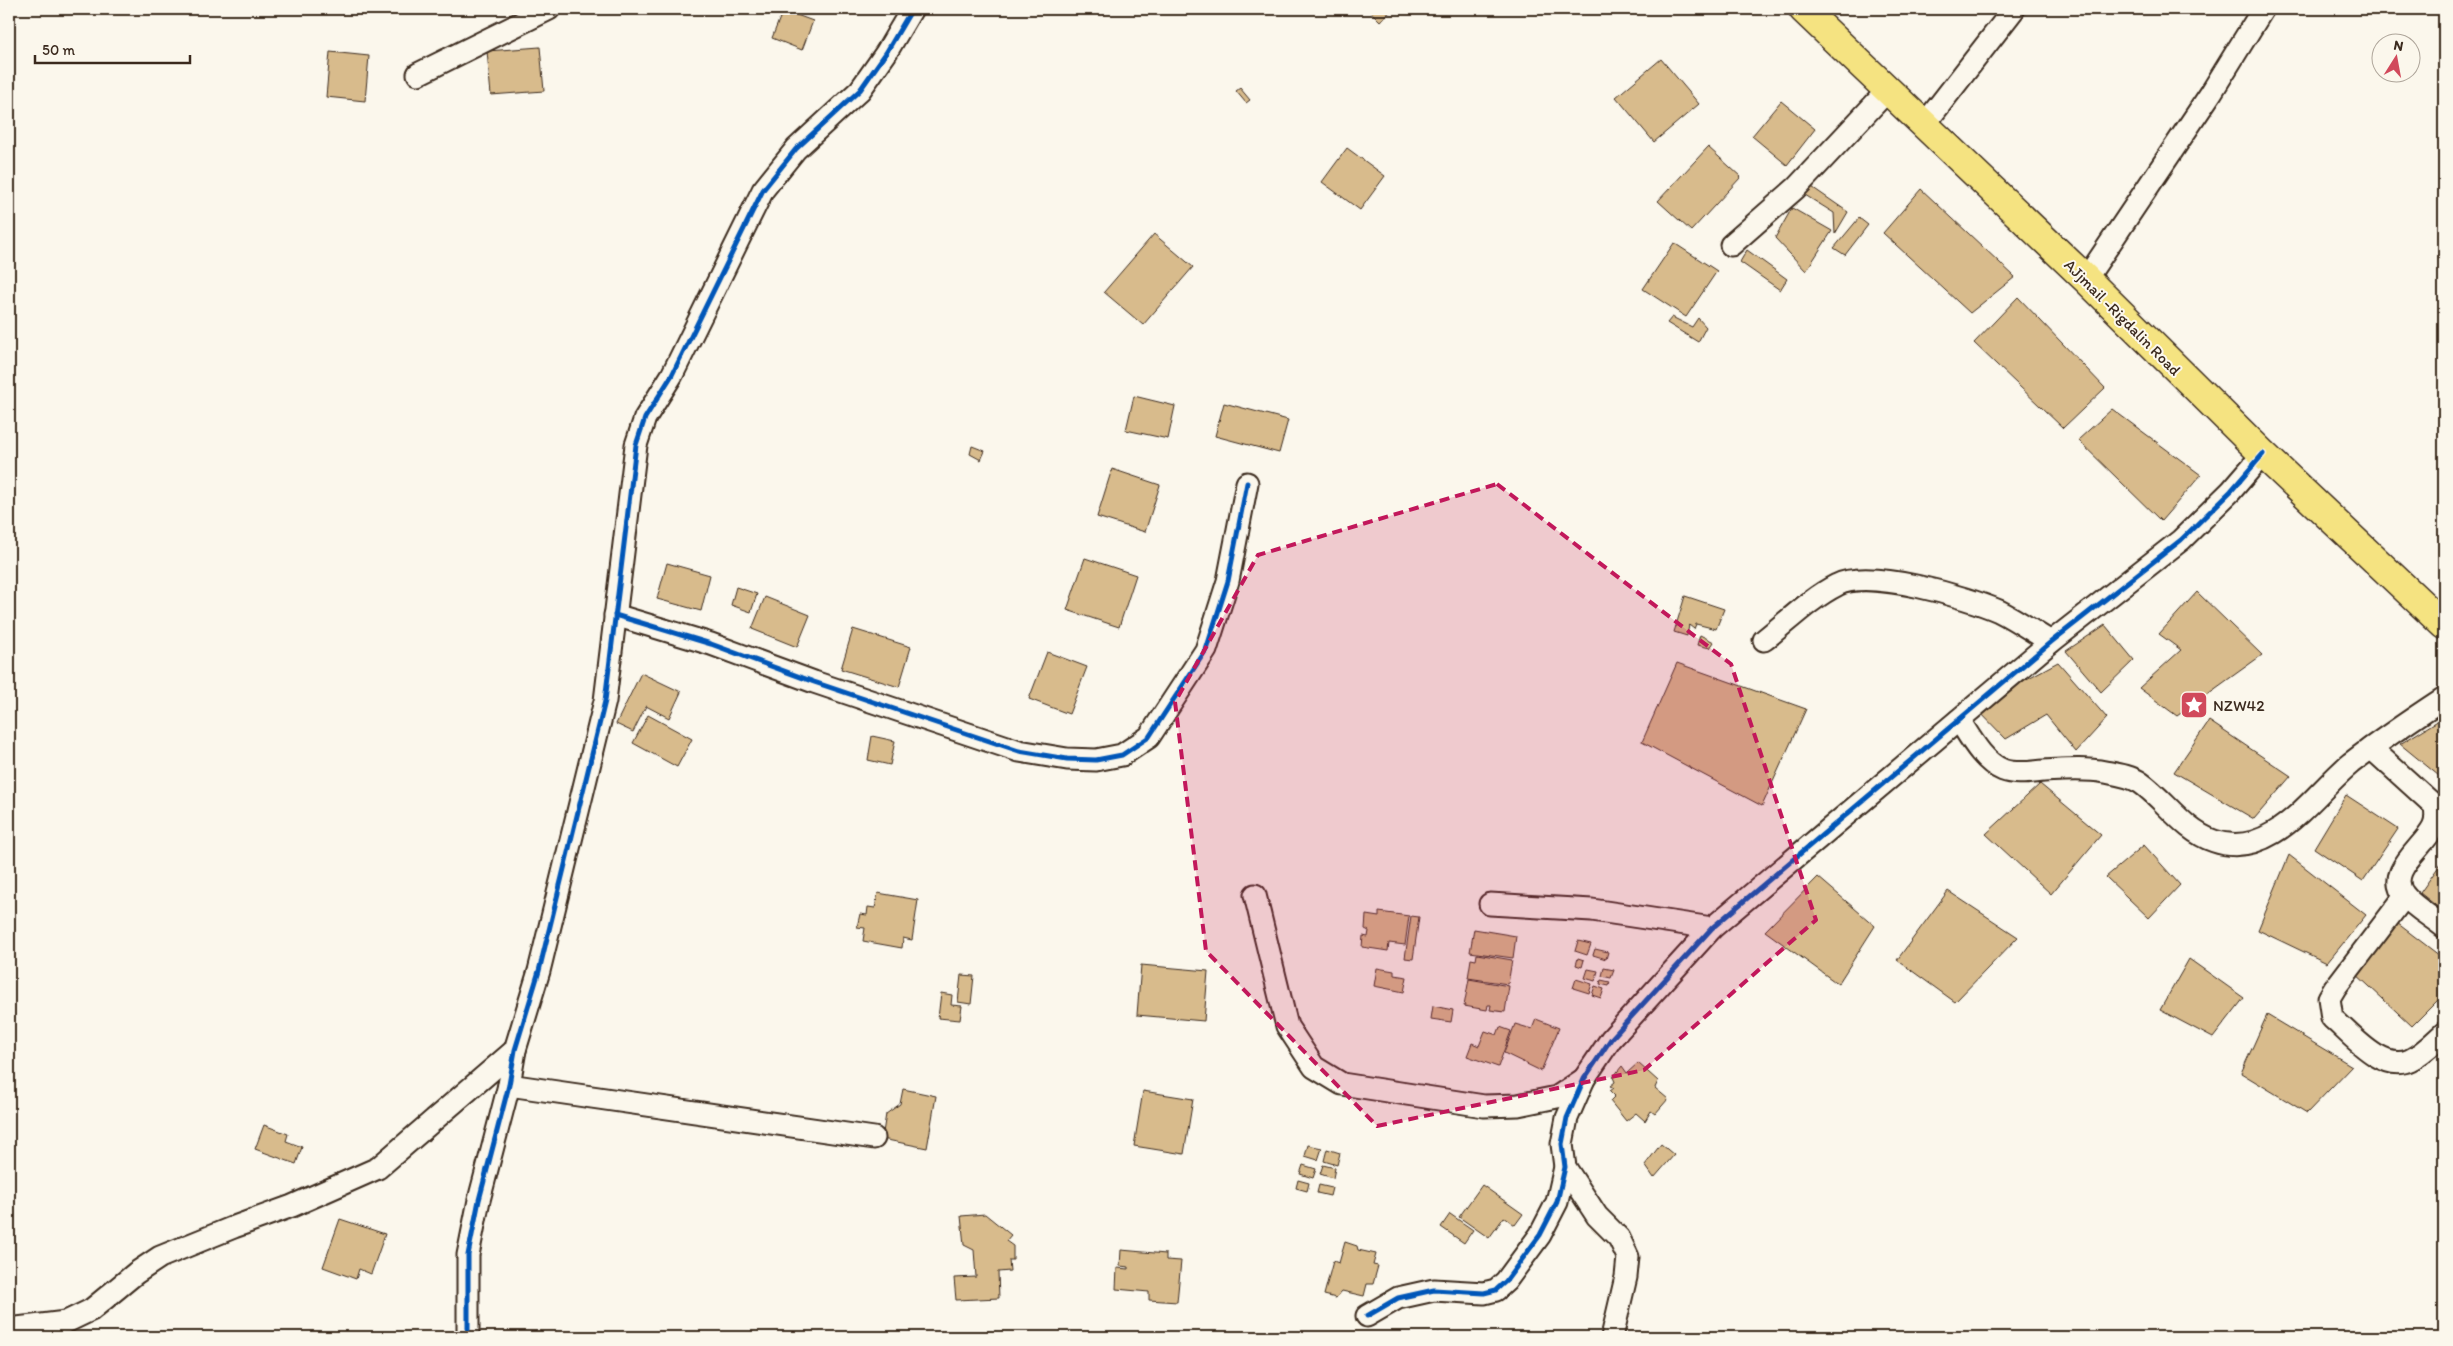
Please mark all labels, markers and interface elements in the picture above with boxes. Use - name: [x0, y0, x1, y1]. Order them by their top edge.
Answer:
- scale bar: [35, 32, 190, 64]
- north arrow: [2370, 32, 2420, 82]
- text: N: [2392, 36, 2405, 55]
- text: 50 m: [42, 41, 75, 59]
- street label: AJjmail -Rigdalin Road: [2061, 255, 2185, 380]
- place icon: NZW42: [2179, 690, 2209, 720]
- place label: NZW42: [2213, 696, 2265, 715]

